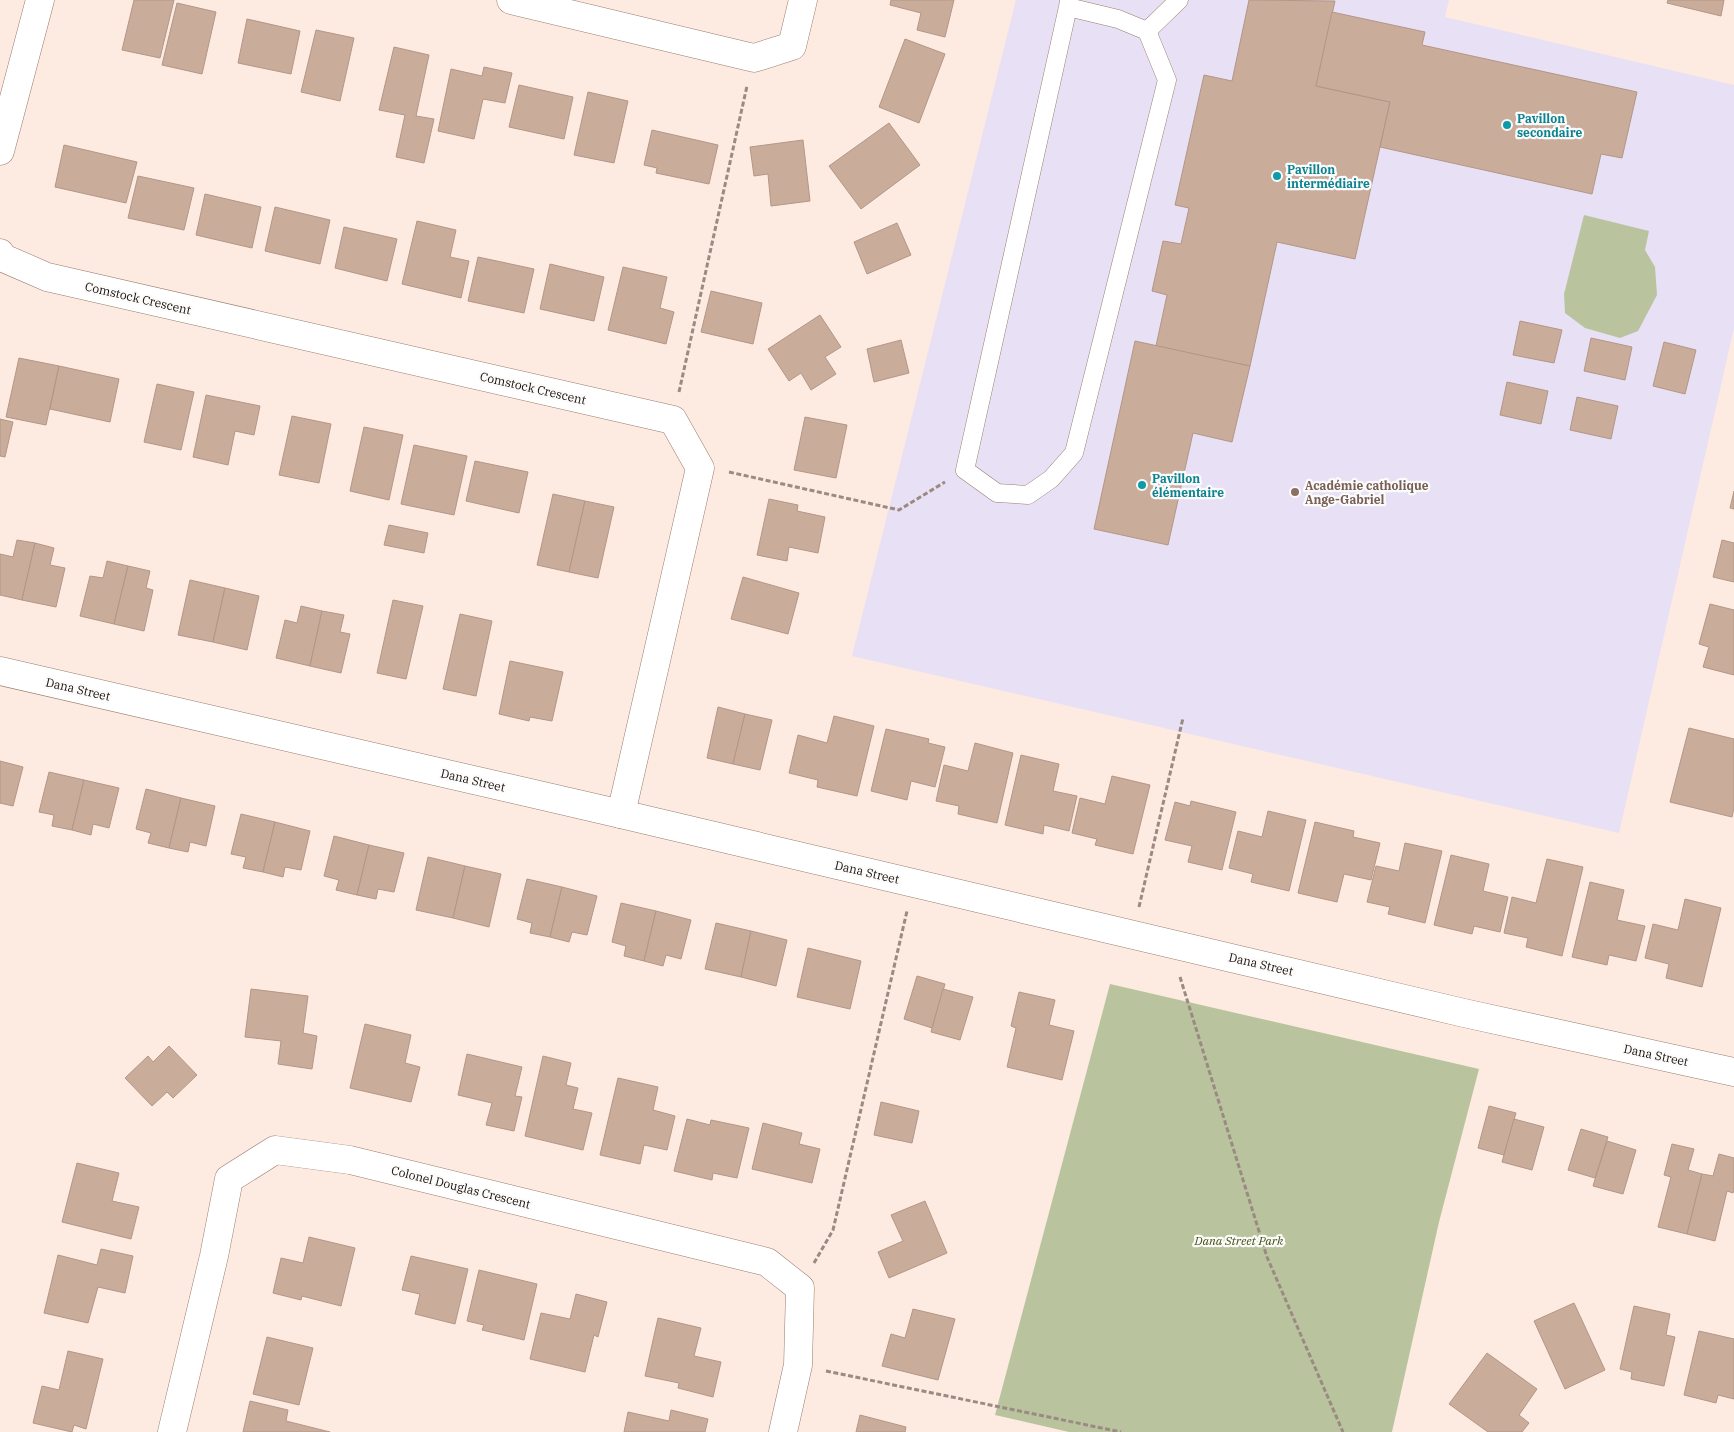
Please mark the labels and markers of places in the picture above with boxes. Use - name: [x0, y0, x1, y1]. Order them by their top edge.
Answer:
- place label: Pavillon secondaire: [1517, 111, 1583, 140]
- marker: Pavillon secondaire: [1501, 119, 1513, 131]
- place label: Pavillon intermédiaire: [1287, 162, 1370, 191]
- marker: Pavillon intermédiaire: [1271, 170, 1283, 182]
- place label: Pavillon élémentaire: [1152, 471, 1224, 500]
- place label: Académie catholique Ange-Gabriel: [1305, 478, 1429, 507]
- marker: Pavillon élémentaire: [1136, 479, 1148, 491]
- marker: Académie catholique Ange-Gabriel: [1289, 486, 1301, 498]

